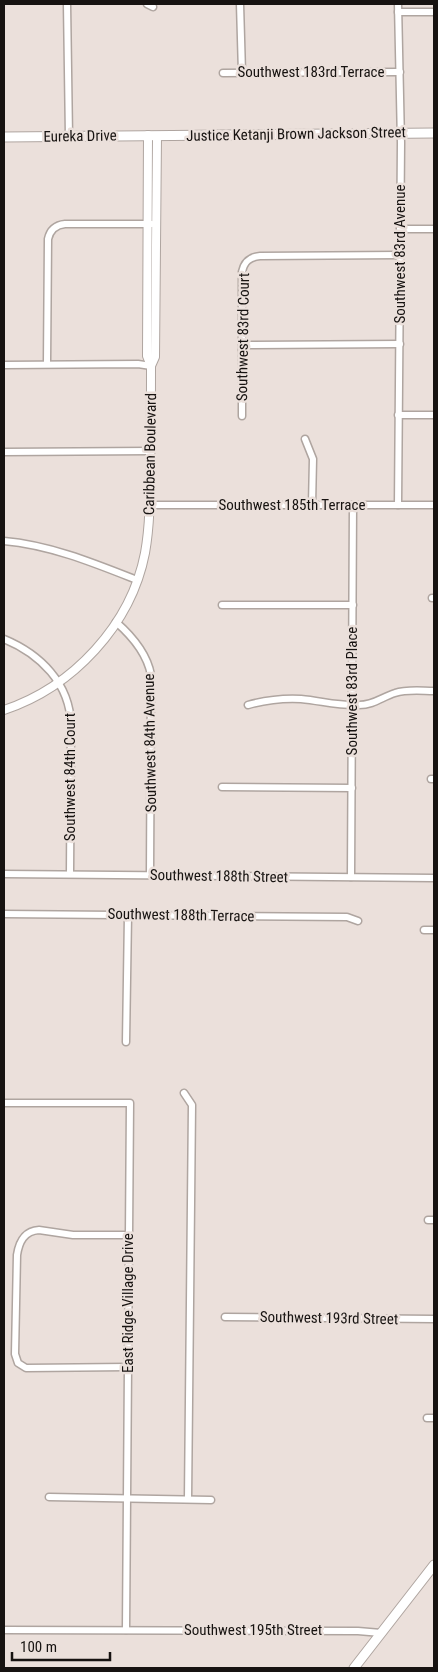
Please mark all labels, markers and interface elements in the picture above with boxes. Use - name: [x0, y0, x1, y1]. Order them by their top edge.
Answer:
- street label: Southwest 183rd Terrace: [237, 63, 385, 81]
- street label: Justice Ketanji Brown Jackson Street: [186, 123, 406, 145]
- street label: Eureka Drive: [43, 126, 117, 146]
- street label: Southwest 83rd Avenue: [391, 184, 409, 324]
- street label: Southwest 83rd Court: [233, 273, 253, 401]
- street label: Caribbean Boulevard: [140, 393, 160, 515]
- street label: Southwest 185th Terrace: [219, 496, 365, 514]
- street label: Southwest 83rd Place: [343, 627, 361, 755]
- street label: Southwest 84th Avenue: [140, 673, 160, 813]
- street label: Southwest 84th Court: [61, 713, 79, 841]
- street label: Southwest 188th Street: [150, 866, 288, 886]
- street label: Southwest 188th Terrace: [107, 905, 255, 925]
- street label: East Ridge Village Drive: [119, 1233, 137, 1373]
- street label: Southwest 193rd Street: [260, 1308, 398, 1328]
- street label: Southwest 195th Street: [184, 1621, 322, 1639]
- scale bar: [12, 1630, 110, 1662]
- text: 100 m: [20, 1638, 57, 1656]

